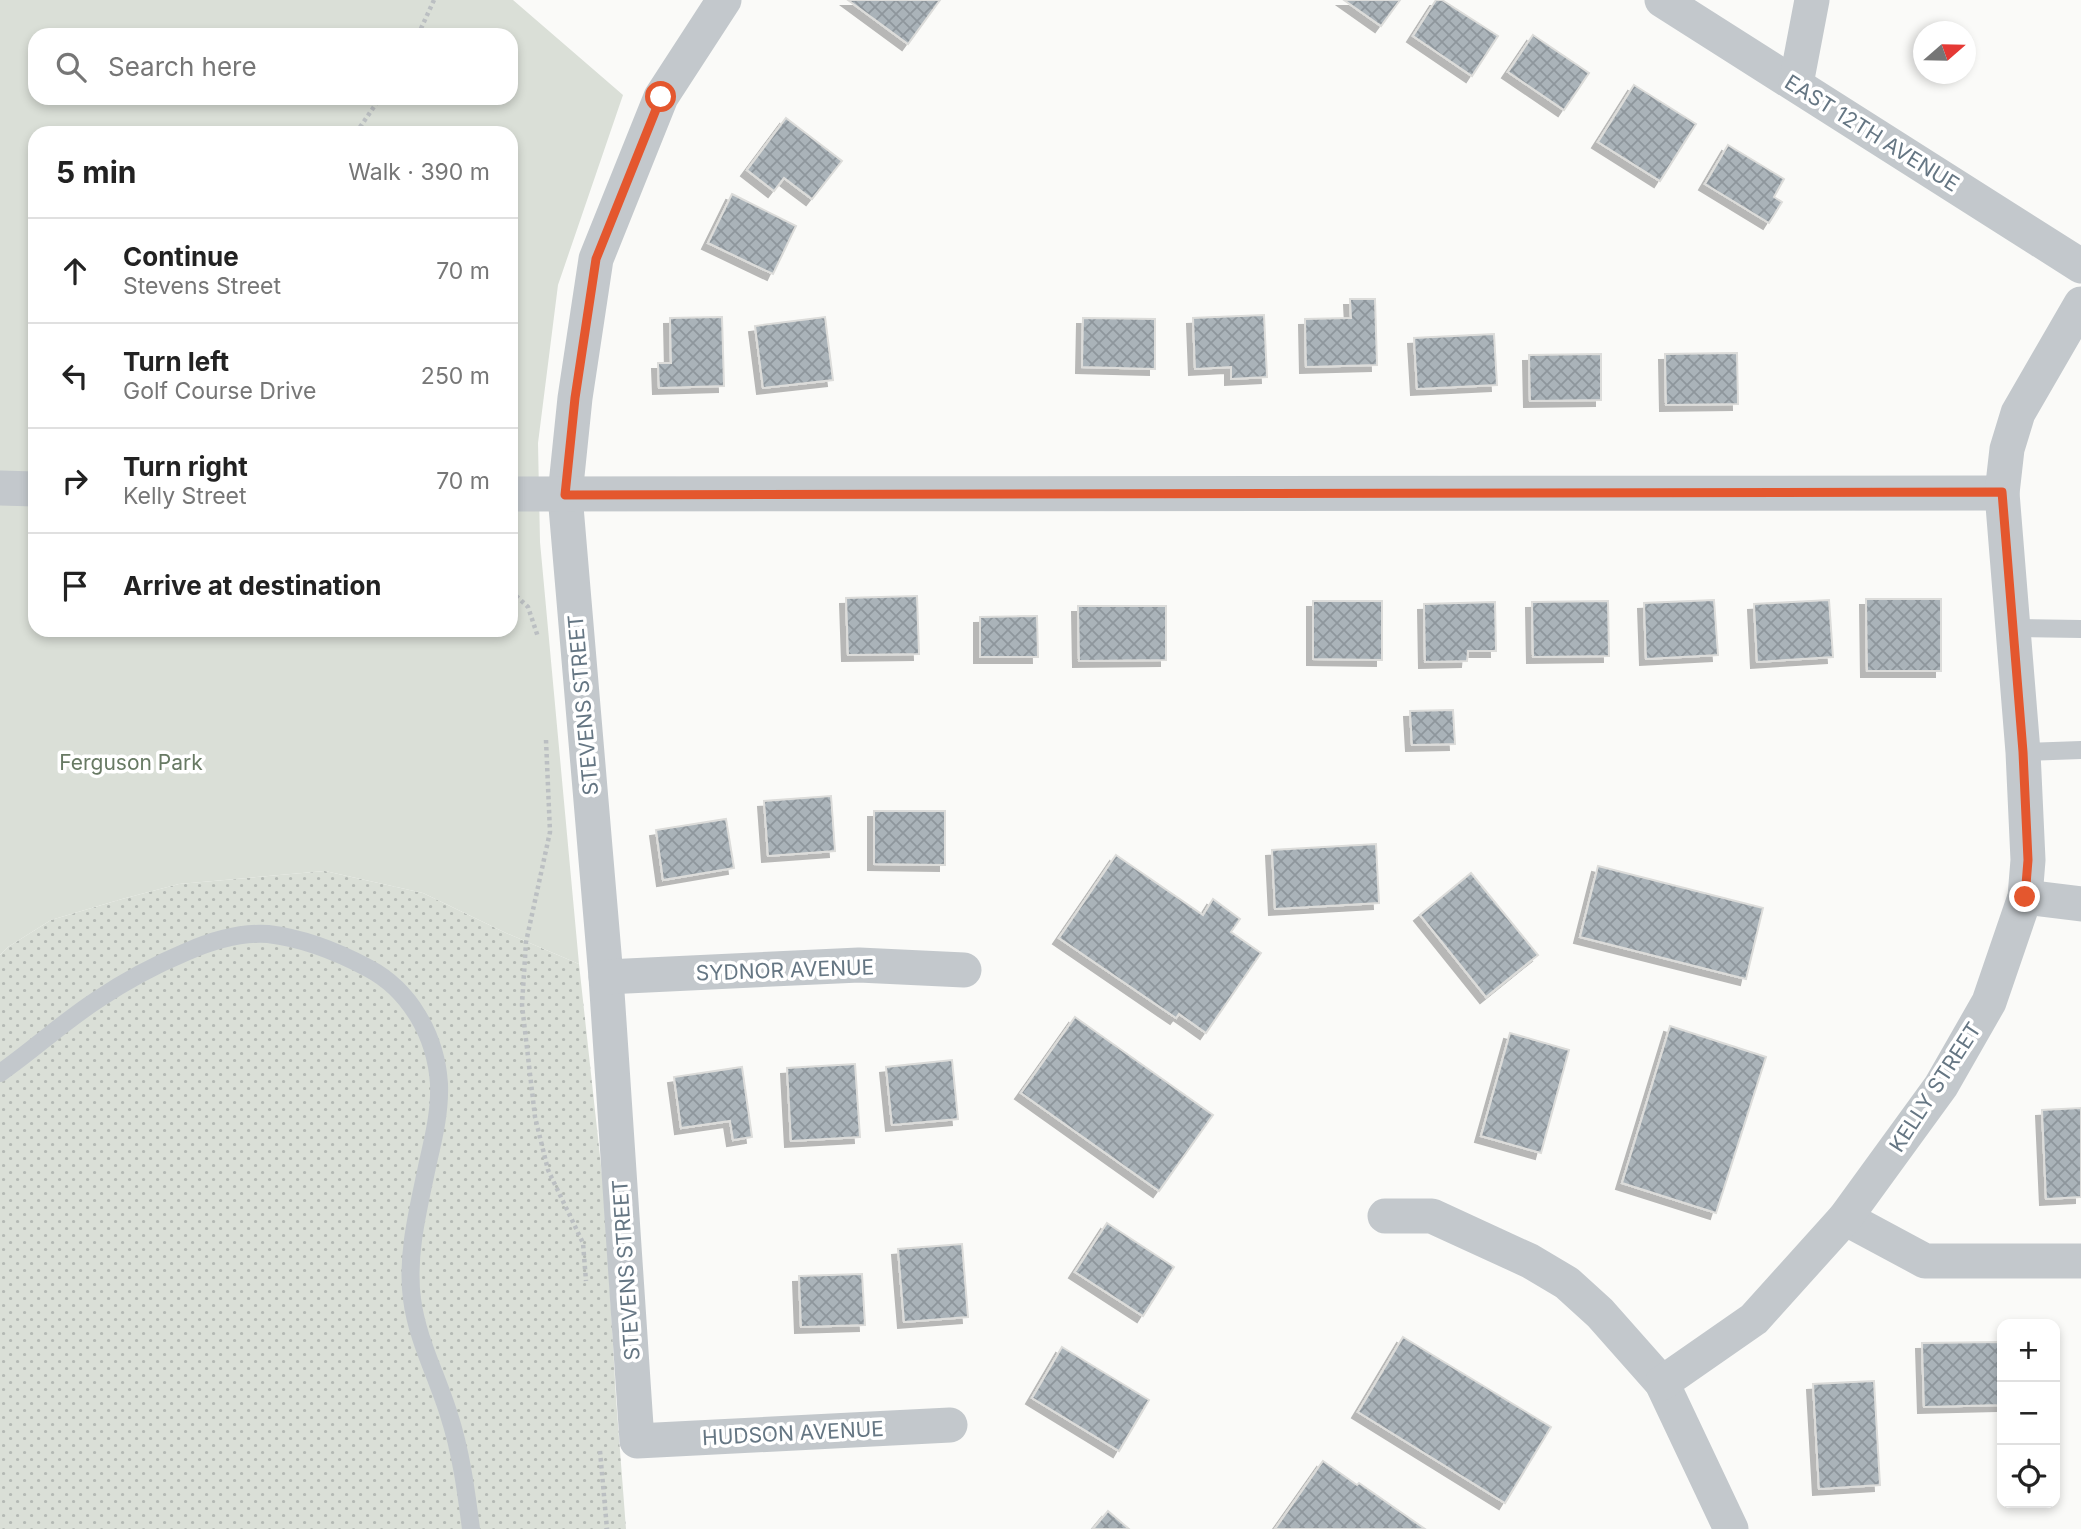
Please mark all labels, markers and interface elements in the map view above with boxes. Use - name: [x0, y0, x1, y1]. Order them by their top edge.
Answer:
- north arrow: [1913, 21, 1976, 84]
- search box: [28, 28, 518, 105]
- icon: search: [52, 48, 90, 86]
- text: Search here: [108, 51, 257, 82]
- street label: EAST 12TH AVENUE: [1780, 69, 1964, 197]
- route start: [645, 81, 676, 112]
- text: 5 min: [56, 154, 136, 190]
- text: Walk · 390 m: [348, 158, 490, 186]
- text: Continue: [123, 241, 239, 272]
- icon: ahead: [56, 252, 94, 290]
- text: 70 m: [436, 257, 490, 285]
- text: Stevens Street: [123, 272, 281, 300]
- text: Turn left: [123, 346, 229, 377]
- icon: left: [56, 357, 94, 395]
- text: 250 m: [421, 362, 490, 390]
- text: Golf Course Drive: [123, 377, 316, 405]
- text: Turn right: [123, 451, 248, 482]
- icon: right: [56, 462, 94, 500]
- text: 70 m: [436, 467, 490, 495]
- text: Kelly Street: [123, 482, 247, 510]
- icon: arrive: [56, 567, 94, 605]
- text: Arrive at destination: [123, 570, 382, 601]
- street label: STEVENS STREET: [563, 614, 603, 796]
- park label: Ferguson Park: [59, 750, 203, 775]
- route end: [2009, 881, 2040, 912]
- street label: SYDNOR AVENUE: [695, 954, 875, 986]
- street label: KELLY STREET: [1884, 1018, 1986, 1156]
- street label: STEVENS STREET: [607, 1179, 645, 1361]
- map controls: [1997, 1319, 2060, 1508]
- button: +: [1997, 1319, 2060, 1382]
- button: −: [1997, 1382, 2060, 1445]
- street label: HUDSON AVENUE: [702, 1416, 884, 1450]
- button: locate: [1997, 1445, 2060, 1508]

